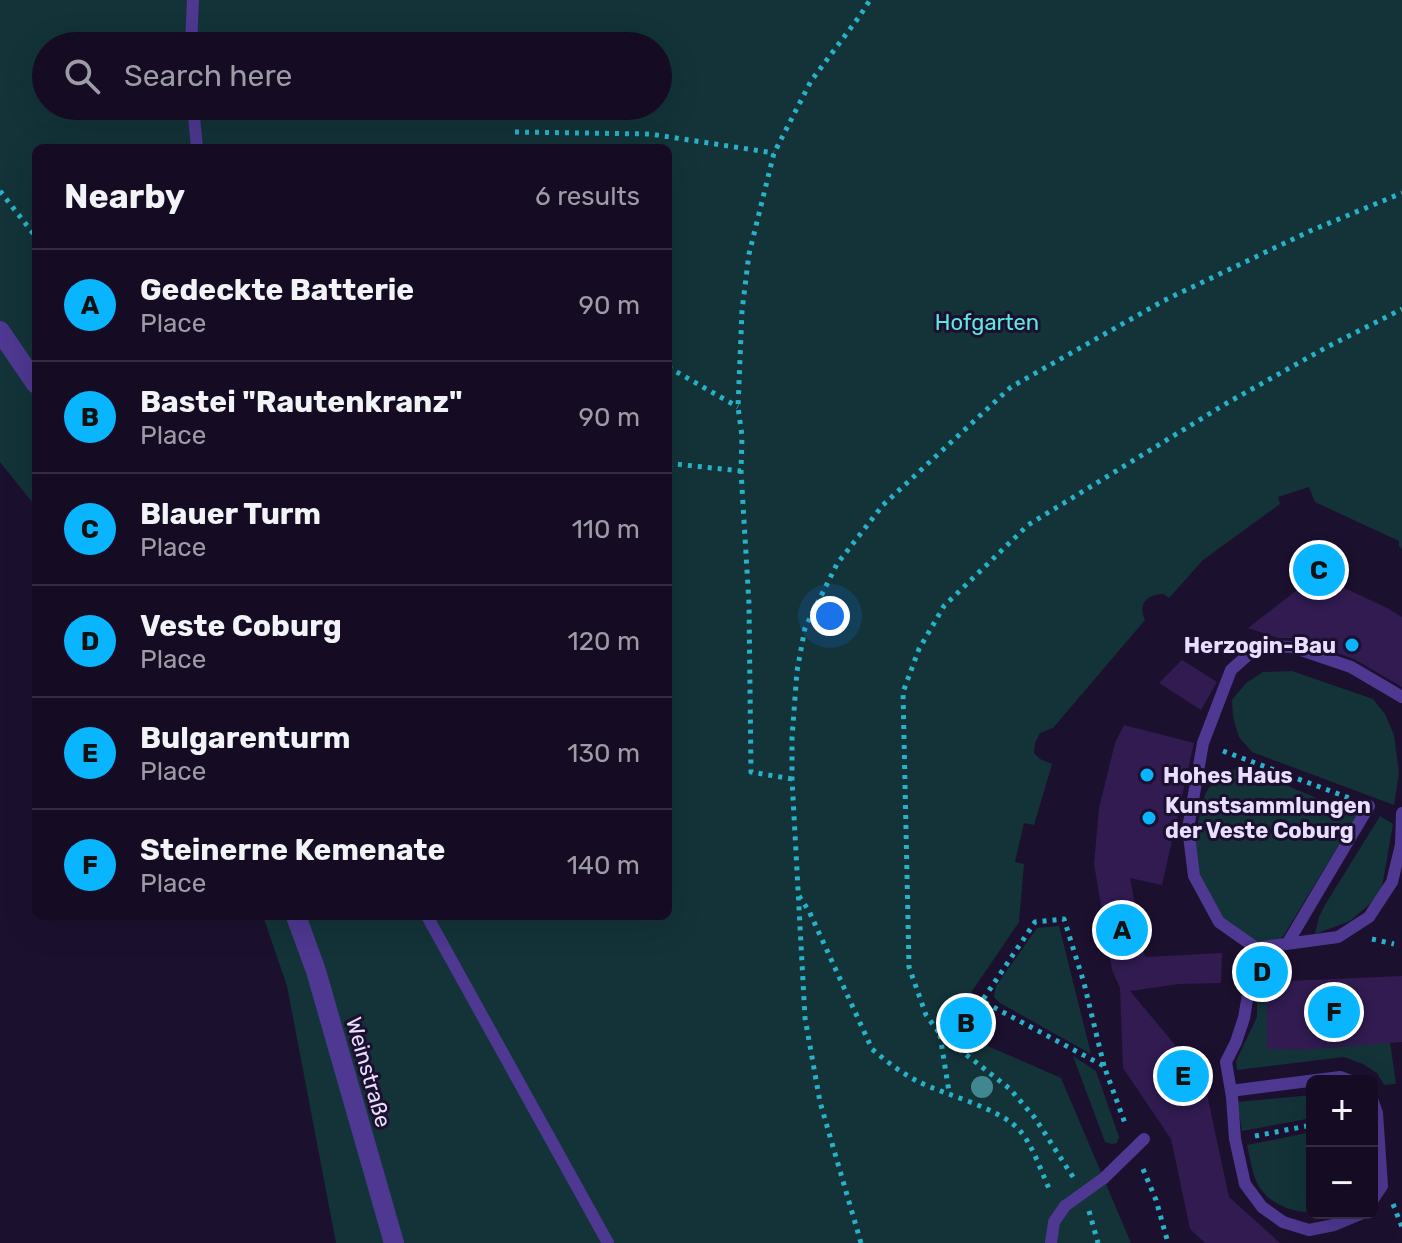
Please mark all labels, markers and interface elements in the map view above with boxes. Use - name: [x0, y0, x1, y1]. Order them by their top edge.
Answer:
- search box: [32, 32, 672, 120]
- icon: search: [60, 54, 104, 98]
- text: Search here: [124, 58, 292, 94]
- text: Nearby: [64, 176, 185, 217]
- text: 6 results: [535, 181, 640, 212]
- text: Gedeckte Batterie: [140, 272, 414, 308]
- text: A: [81, 290, 99, 321]
- text: 90 m: [579, 290, 640, 321]
- text: Place: [140, 308, 206, 339]
- park label: Hofgarten: [935, 309, 1039, 336]
- text: Bastei "Rautenkranz": [140, 384, 463, 420]
- text: B: [81, 402, 99, 433]
- text: 90 m: [579, 402, 640, 433]
- text: Place: [140, 420, 206, 451]
- text: Blauer Turm: [140, 496, 321, 532]
- text: C: [81, 514, 99, 545]
- text: 110 m: [572, 514, 640, 545]
- text: Place: [140, 532, 206, 563]
- pin: C: [1293, 540, 1345, 600]
- your location: [810, 596, 850, 636]
- text: Veste Coburg: [140, 608, 342, 644]
- text: D: [81, 626, 99, 657]
- text: 120 m: [568, 626, 640, 657]
- place label: Herzogin-Bau: [1184, 632, 1336, 659]
- marker: Herzogin-Bau: [1343, 636, 1361, 654]
- text: Place: [140, 644, 206, 675]
- text: Bulgarenturm: [140, 720, 350, 756]
- text: E: [82, 738, 98, 769]
- text: 130 m: [567, 738, 640, 769]
- text: Place: [140, 756, 206, 787]
- place label: Hohes Haus: [1163, 762, 1293, 789]
- marker: Hohes Haus: [1138, 766, 1156, 784]
- place label: Kunstsammlungen der Veste Coburg: [1165, 792, 1371, 844]
- marker: Kunstsammlungen der Veste Coburg: [1140, 809, 1158, 827]
- text: Steinerne Kemenate: [140, 832, 445, 868]
- text: F: [82, 850, 98, 881]
- text: 140 m: [567, 850, 640, 881]
- text: Place: [140, 868, 206, 899]
- pin: A: [1096, 900, 1148, 960]
- pin: D: [1236, 942, 1288, 1002]
- pin: F: [1308, 982, 1360, 1042]
- pin: B: [940, 993, 992, 1053]
- street label: Weinstraße: [340, 1014, 397, 1130]
- pin: E: [1157, 1046, 1209, 1106]
- map controls: [1306, 1075, 1378, 1219]
- button: +: [1306, 1075, 1378, 1147]
- button: −: [1306, 1147, 1378, 1219]

